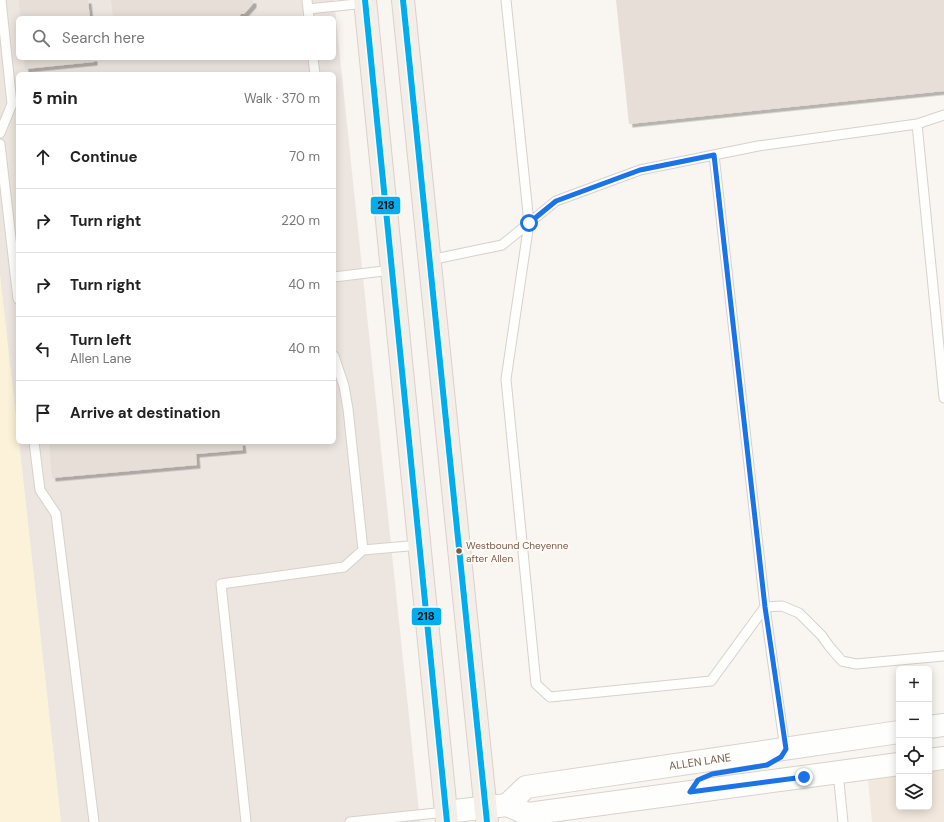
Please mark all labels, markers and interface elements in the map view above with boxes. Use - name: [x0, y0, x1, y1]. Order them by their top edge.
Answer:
- search box: [16, 16, 336, 60]
- icon: search: [30, 27, 52, 49]
- text: Search here: [62, 28, 145, 48]
- text: 5 min: [32, 87, 78, 109]
- text: Walk · 370 m: [244, 90, 320, 107]
- icon: ahead: [32, 146, 54, 168]
- text: Continue: [70, 147, 138, 167]
- text: 70 m: [289, 148, 320, 165]
- line badge: 218: [370, 196, 401, 215]
- text: 218: [377, 198, 395, 212]
- icon: right: [32, 210, 54, 232]
- text: Turn right: [70, 211, 141, 231]
- text: 220 m: [281, 212, 320, 229]
- route start: [520, 214, 538, 232]
- icon: right: [32, 274, 54, 296]
- text: Turn right: [70, 275, 141, 295]
- text: 40 m: [288, 276, 320, 293]
- text: Turn left: [70, 330, 131, 350]
- icon: left: [32, 338, 54, 360]
- text: 40 m: [288, 340, 320, 357]
- text: Allen Lane: [70, 350, 132, 367]
- icon: arrive: [32, 402, 54, 424]
- text: Arrive at destination: [70, 403, 221, 423]
- place label: Westbound Cheyenne after Allen: [466, 539, 569, 565]
- marker: Westbound Cheyenne after Allen: [454, 546, 464, 556]
- line badge: 218: [411, 607, 442, 626]
- text: 218: [417, 609, 435, 623]
- map controls: [896, 666, 932, 810]
- button: +: [896, 666, 932, 702]
- button: −: [896, 702, 932, 738]
- button: locate: [896, 738, 932, 774]
- street label: ALLEN LANE: [668, 750, 732, 773]
- route end: [795, 768, 813, 786]
- button: layers: [896, 774, 932, 810]

